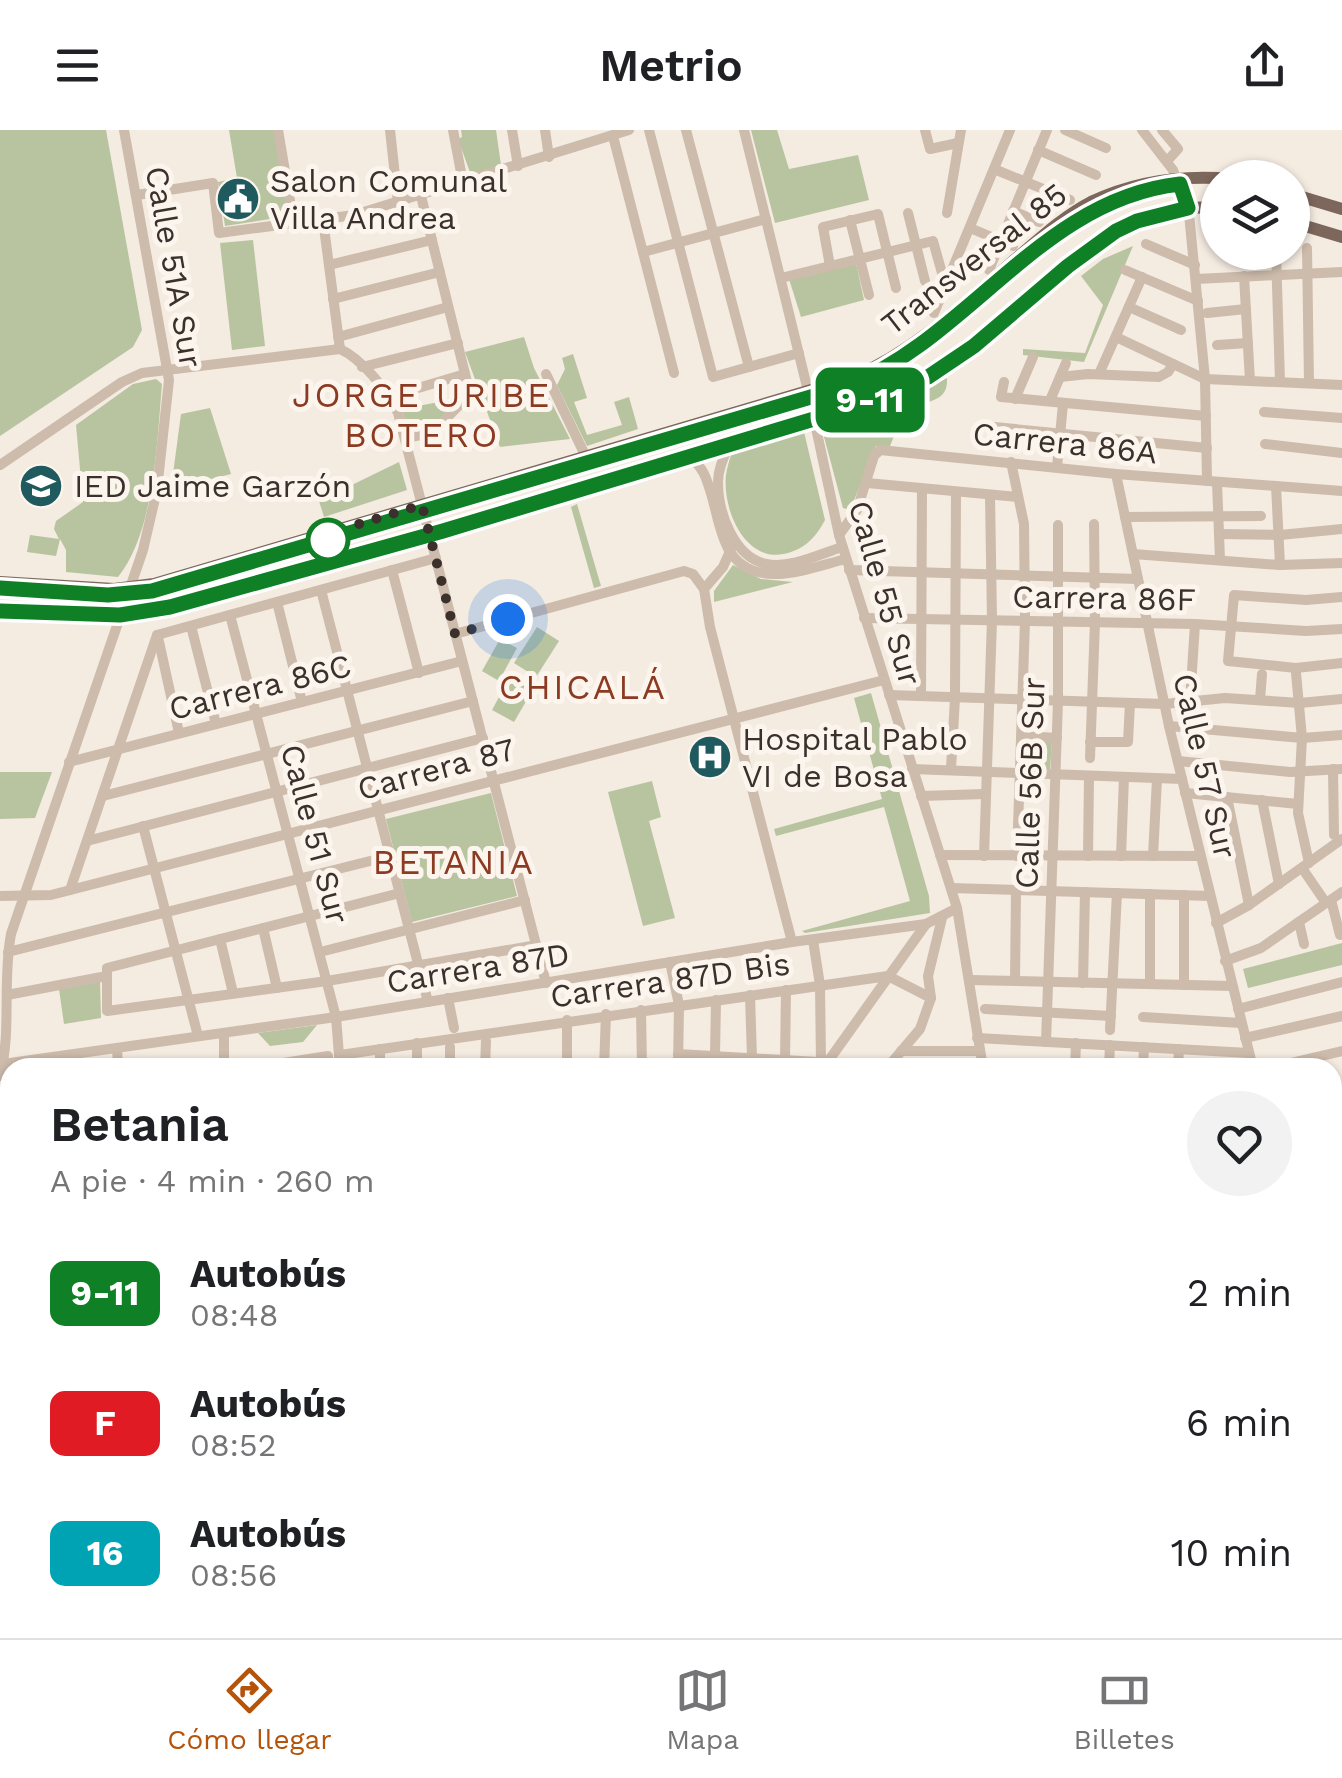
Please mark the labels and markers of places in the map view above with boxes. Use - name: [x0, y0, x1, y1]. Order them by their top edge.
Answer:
- place label: Salon Comunal Villa Andrea: [270, 162, 507, 237]
- public building icon: Salon Comunal Villa Andrea: [215, 176, 261, 222]
- school or university icon: IED Jaime Garzón: [18, 463, 64, 509]
- place label: IED Jaime Garzón: [74, 467, 351, 505]
- unlabelled marker: [307, 519, 349, 561]
- place label: Hospital Pablo VI de Bosa: [742, 720, 968, 795]
- hospital icon: Hospital Pablo VI de Bosa: [687, 734, 733, 780]

